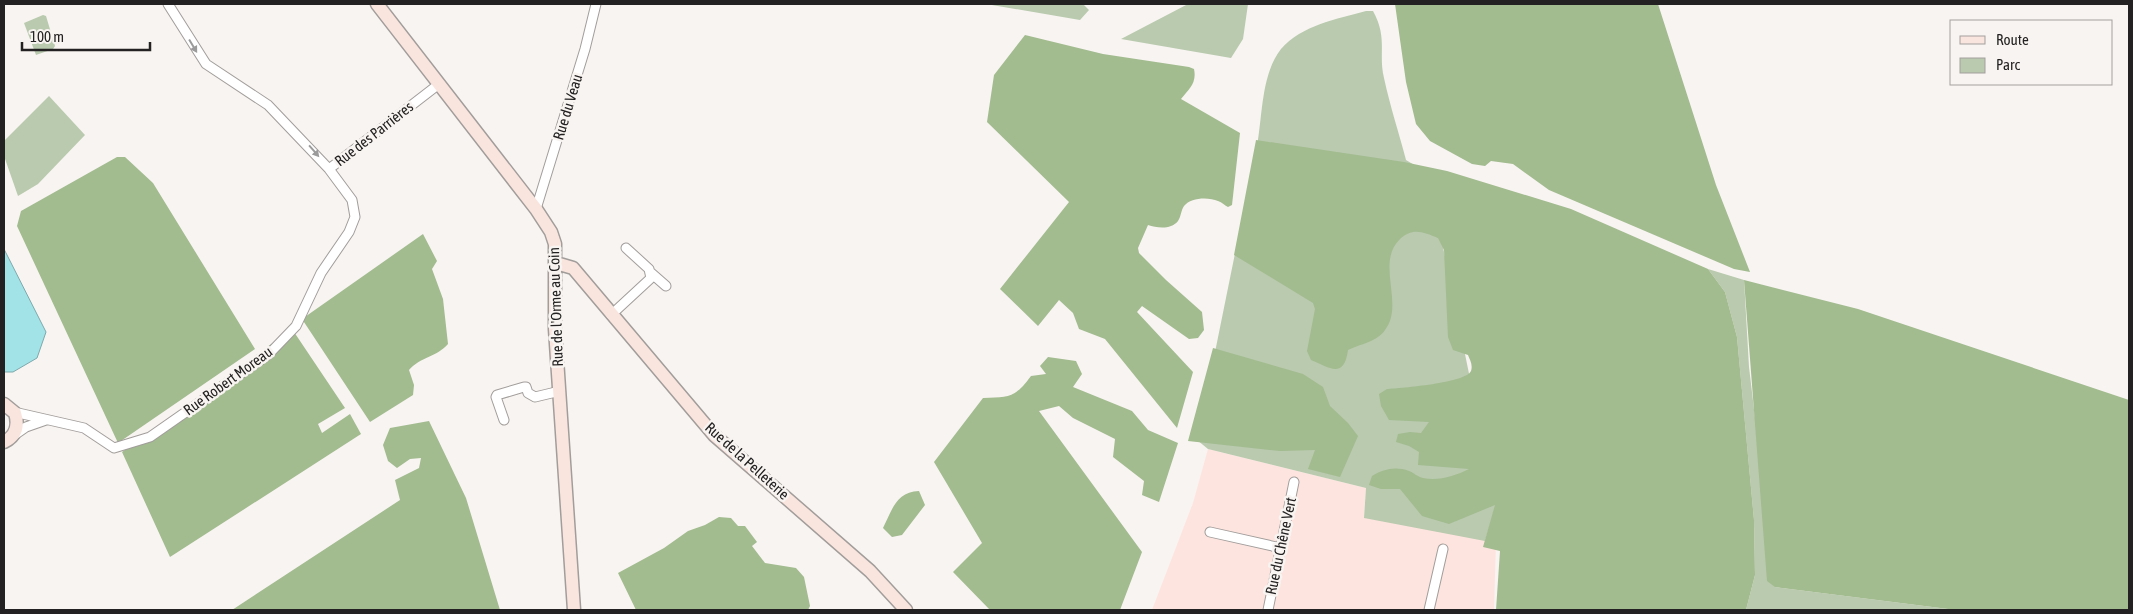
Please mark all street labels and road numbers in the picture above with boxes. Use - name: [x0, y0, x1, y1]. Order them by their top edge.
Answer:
- street label: Rue du Veau: [549, 72, 586, 142]
- street label: Rue des Parrières: [331, 98, 416, 169]
- street label: Rue de l'Orme au Coin: [545, 247, 566, 367]
- street label: Rue Robert Moreau: [180, 343, 275, 418]
- street label: Rue de la Pelleterie: [702, 419, 793, 503]
- street label: Rue du Chêne Vert: [1262, 496, 1299, 596]

